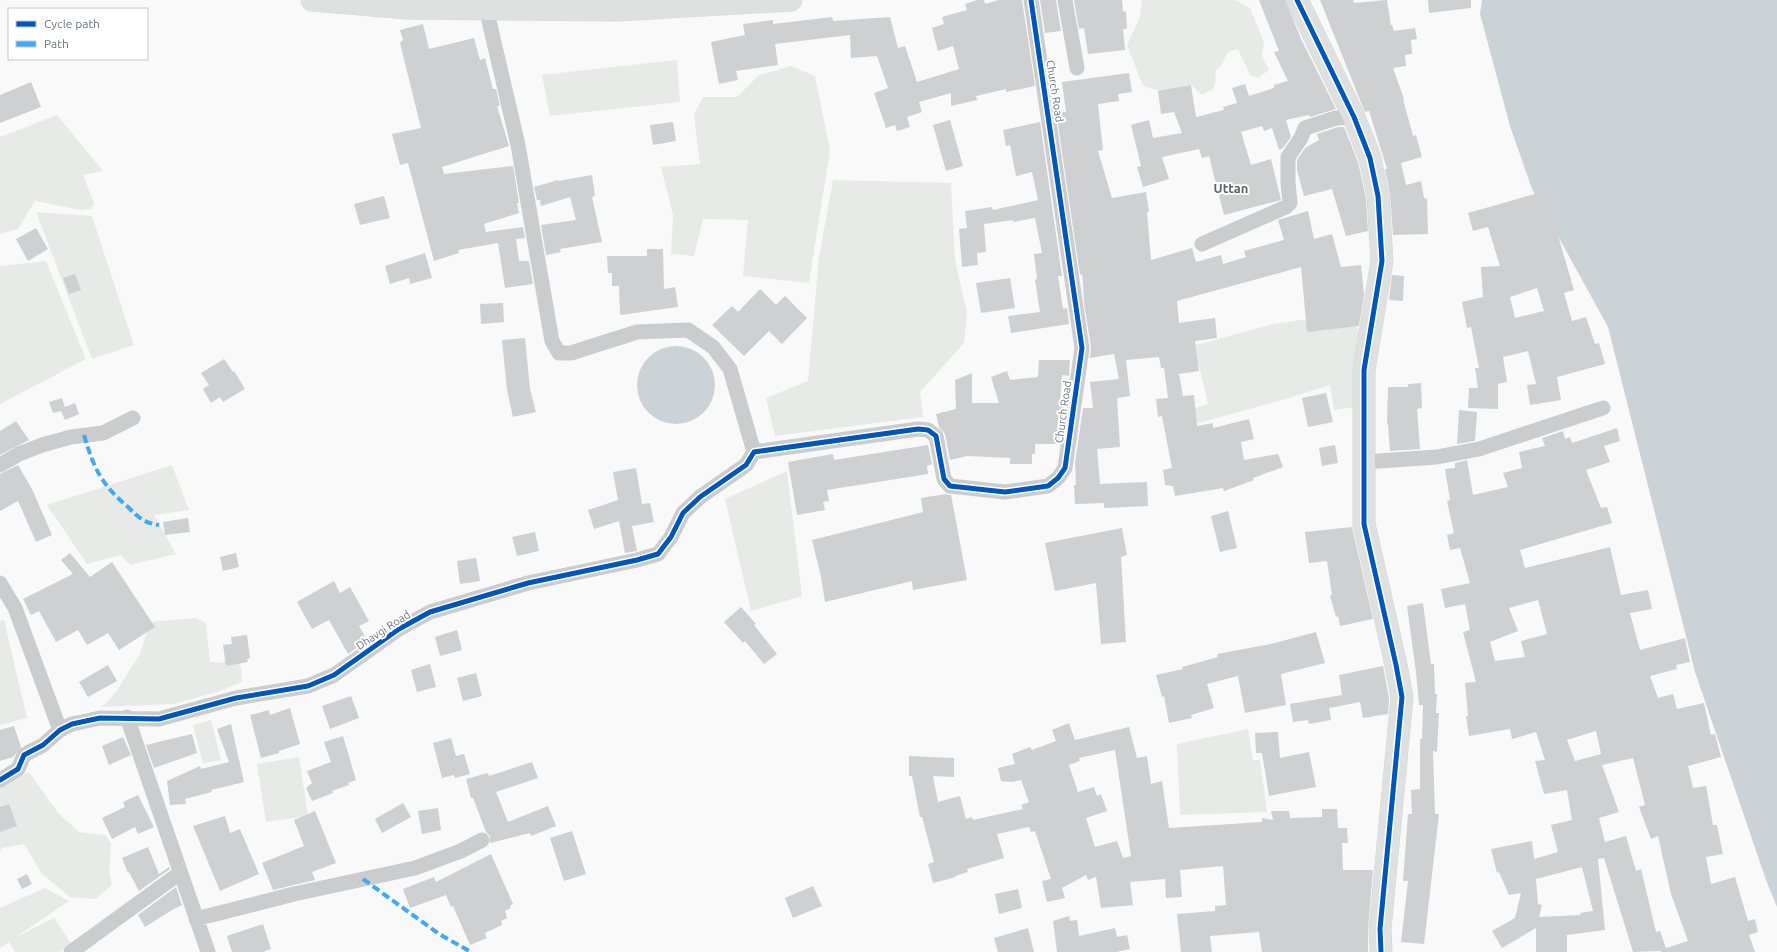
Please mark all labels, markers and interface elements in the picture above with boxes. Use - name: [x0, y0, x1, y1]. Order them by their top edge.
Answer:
- legend: [8, 8, 148, 60]
- text: Cycle path: [44, 17, 100, 30]
- text: Path: [44, 37, 69, 50]
- street label: Church Road: [1044, 59, 1066, 123]
- district label: Uttan: [1214, 181, 1248, 195]
- street label: Church Road: [1053, 380, 1073, 444]
- street label: Dhavgi Road: [354, 608, 412, 652]

